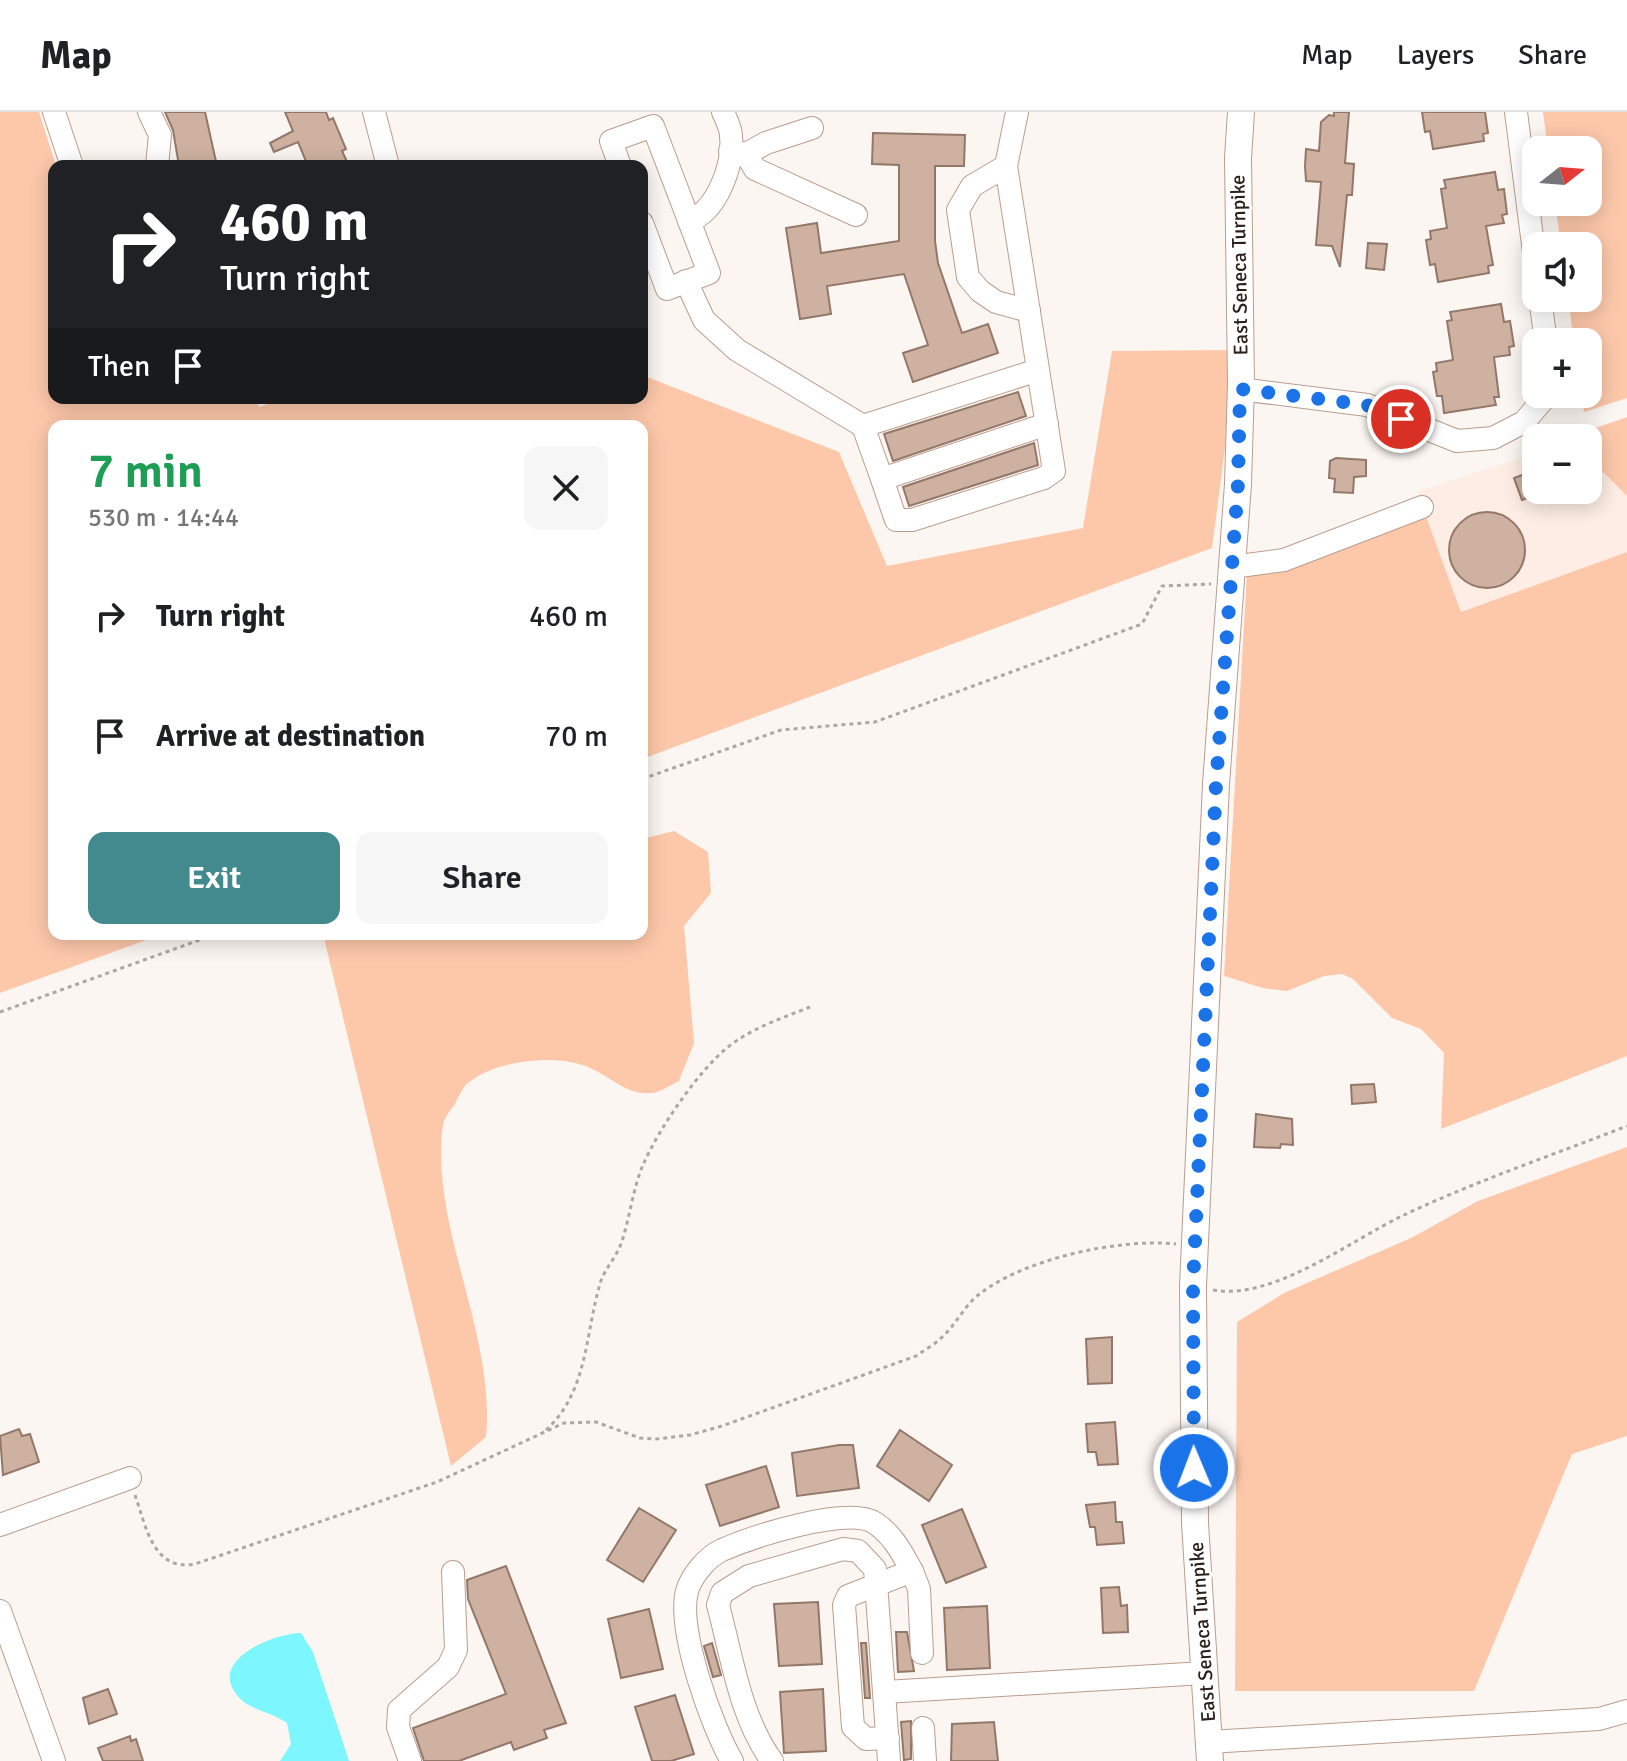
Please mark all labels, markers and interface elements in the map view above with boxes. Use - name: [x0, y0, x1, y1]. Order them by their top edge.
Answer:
- text: Map: [40, 32, 112, 79]
- text: Map: [1301, 38, 1353, 72]
- text: Layers: [1397, 38, 1474, 72]
- text: Share: [1518, 38, 1587, 72]
- north arrow: [1522, 136, 1602, 216]
- map controls: [1522, 136, 1602, 504]
- street label: East Seneca Turnpike: [1225, 175, 1254, 355]
- text: 460 m: [220, 187, 368, 256]
- icon: right: [88, 192, 192, 296]
- button: sound: [1522, 232, 1602, 312]
- text: Turn right: [220, 256, 370, 301]
- button: +: [1522, 328, 1602, 408]
- icon: arrive: [166, 344, 210, 388]
- text: Then: [88, 348, 150, 385]
- pin: [1367, 385, 1435, 453]
- icon: arrive: [1379, 397, 1423, 441]
- button: −: [1522, 424, 1602, 504]
- text: 7 min: [88, 442, 203, 501]
- button: close: [524, 446, 608, 530]
- text: 530 m · 14:44: [88, 502, 239, 534]
- icon: right: [88, 594, 132, 638]
- text: Turn right: [156, 598, 285, 635]
- text: 460 m: [529, 598, 608, 635]
- icon: arrive: [88, 714, 132, 758]
- text: Arrive at destination: [156, 718, 425, 755]
- text: 70 m: [545, 718, 608, 755]
- button: Exit: [88, 832, 340, 924]
- button: Share: [356, 832, 608, 924]
- position arrow: [1152, 1426, 1236, 1510]
- street label: East Seneca Turnpike: [1184, 1541, 1221, 1723]

